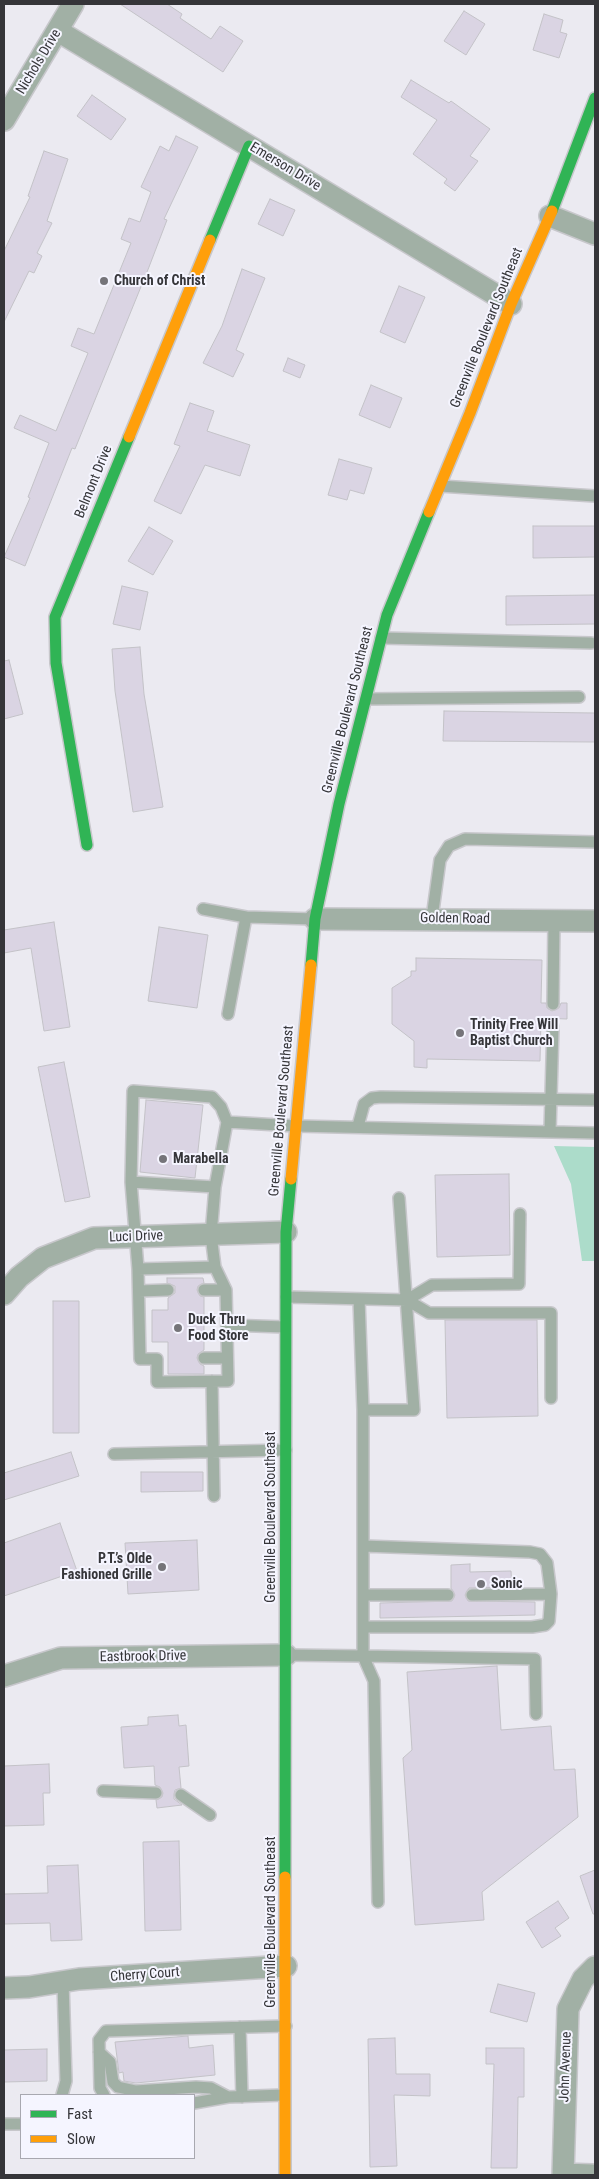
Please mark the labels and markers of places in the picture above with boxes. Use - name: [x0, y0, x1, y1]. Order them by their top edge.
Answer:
- place label: Church of Christ: [114, 273, 205, 289]
- marker: Church of Christ: [98, 275, 110, 287]
- place label: Trinity Free Will Baptist Church: [470, 1017, 558, 1050]
- marker: Trinity Free Will Baptist Church: [454, 1027, 466, 1039]
- place label: Marabella: [173, 1151, 229, 1167]
- marker: Marabella: [157, 1153, 169, 1165]
- place label: Duck Thru Food Store: [188, 1312, 248, 1344]
- marker: Duck Thru Food Store: [172, 1322, 184, 1334]
- place label: P.T.’s Olde Fashioned Grille: [61, 1551, 152, 1584]
- marker: P.T.’s Olde Fashioned Grille: [156, 1561, 168, 1573]
- place label: Sonic: [491, 1576, 522, 1592]
- marker: Sonic: [475, 1578, 487, 1590]

